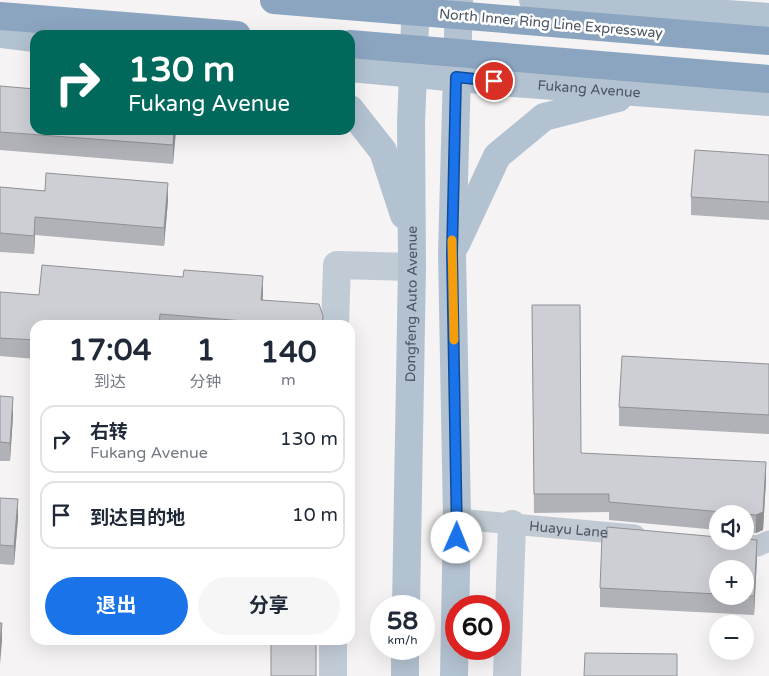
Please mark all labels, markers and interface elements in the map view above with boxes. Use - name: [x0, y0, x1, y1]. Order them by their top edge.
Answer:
- street label: North Inner Ring Line Expressway: [438, 5, 664, 42]
- text: 130 m: [128, 49, 235, 91]
- icon: right: [45, 50, 110, 115]
- pin: [473, 60, 515, 102]
- icon: arrive: [480, 67, 508, 95]
- street label: Fukang Avenue: [537, 77, 641, 101]
- text: Fukang Avenue: [128, 91, 290, 117]
- street label: Dongfeng Auto Avenue: [402, 226, 421, 382]
- text: 17:04: [68, 332, 151, 369]
- text: 1: [196, 332, 215, 369]
- text: 140: [260, 334, 317, 371]
- text: m: [281, 370, 296, 390]
- text: 到达: [94, 372, 126, 392]
- text: 分钟: [190, 372, 222, 392]
- text: 右转: [90, 421, 128, 443]
- icon: right: [47, 425, 75, 453]
- text: 130 m: [280, 428, 338, 450]
- text: Fukang Avenue: [90, 443, 208, 463]
- icon: arrive: [47, 501, 75, 529]
- text: 10 m: [292, 504, 338, 526]
- map controls: [709, 505, 754, 660]
- button: sound: [709, 505, 754, 550]
- text: 到达目的地: [90, 507, 185, 529]
- position arrow: [430, 511, 482, 563]
- street label: Huayu Lane: [529, 518, 609, 542]
- button: +: [709, 560, 754, 605]
- button: 退出: [45, 577, 188, 635]
- button: 分享: [198, 577, 340, 635]
- speed limit sign: 60: [445, 595, 510, 660]
- text: 58: [387, 606, 418, 636]
- button: −: [709, 615, 754, 660]
- text: km/h: [387, 633, 418, 647]

